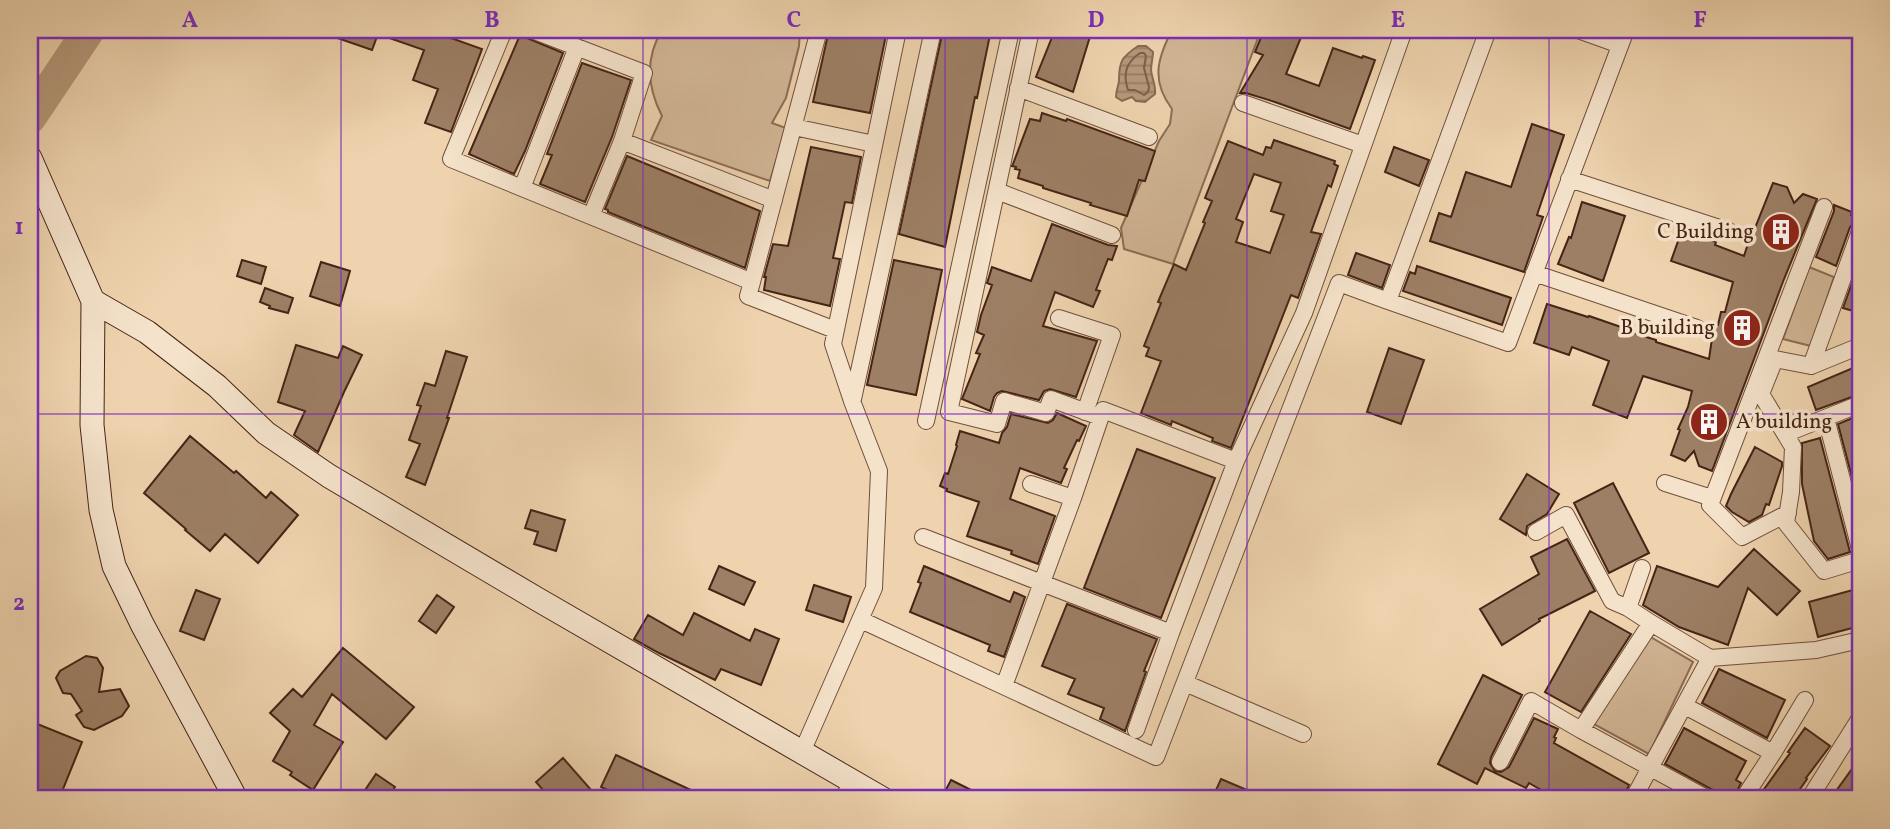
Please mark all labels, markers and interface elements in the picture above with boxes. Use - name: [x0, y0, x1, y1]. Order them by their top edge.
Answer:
- text: A: [182, 5, 198, 37]
- text: B: [484, 5, 500, 37]
- text: C: [787, 5, 801, 37]
- text: D: [1088, 5, 1105, 37]
- text: E: [1391, 5, 1405, 37]
- text: F: [1693, 5, 1707, 37]
- building icon: C Building: [1760, 211, 1802, 253]
- text: 1: [14, 212, 24, 244]
- place label: C Building: [1657, 218, 1754, 247]
- building icon: B building: [1721, 307, 1763, 349]
- place label: B building: [1620, 314, 1715, 343]
- building icon: A building: [1688, 401, 1730, 443]
- place label: A building: [1736, 408, 1832, 437]
- text: 2: [13, 588, 25, 620]

